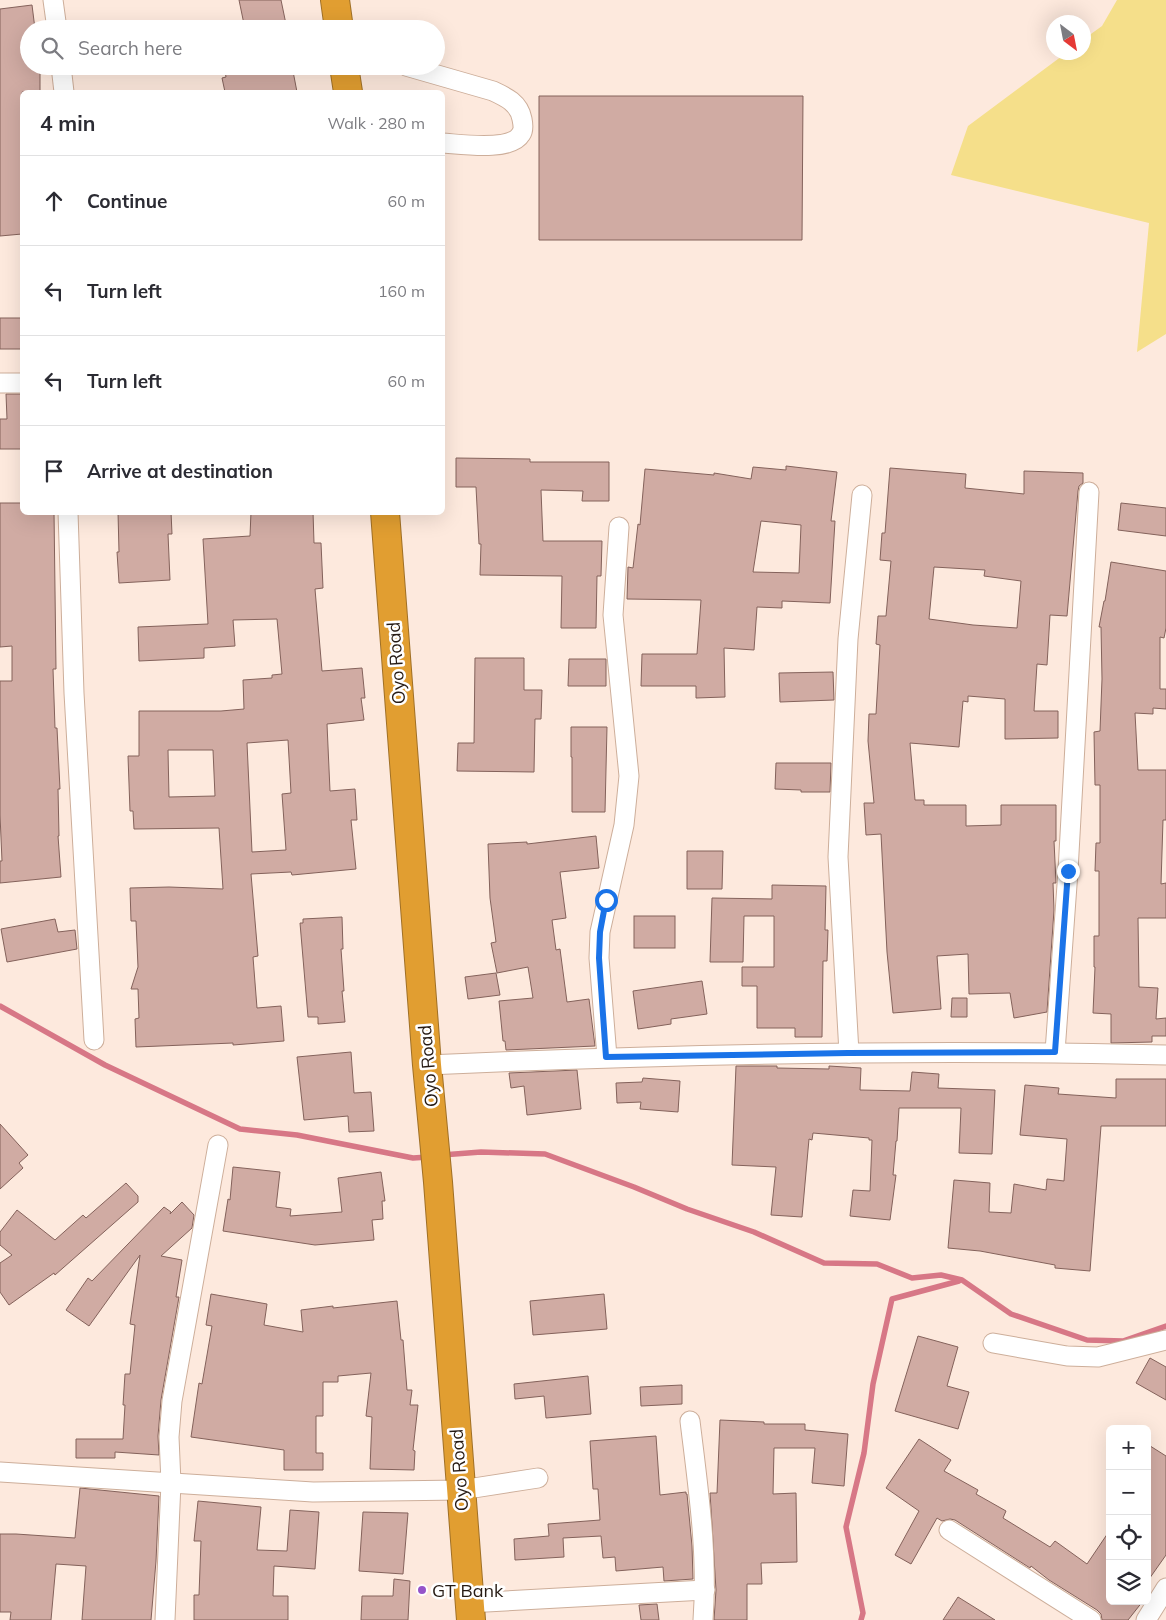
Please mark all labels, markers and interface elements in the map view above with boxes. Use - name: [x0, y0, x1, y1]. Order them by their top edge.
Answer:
- north arrow: [1046, 15, 1091, 60]
- search box: [20, 20, 445, 75]
- icon: search: [38, 34, 66, 62]
- text: Search here: [78, 36, 182, 60]
- text: 4 min: [40, 110, 95, 136]
- text: Walk · 280 m: [327, 113, 425, 133]
- icon: ahead: [40, 187, 68, 215]
- text: Continue: [87, 189, 167, 213]
- text: 60 m: [388, 191, 425, 211]
- icon: left: [40, 277, 68, 305]
- text: Turn left: [87, 279, 162, 303]
- text: 160 m: [378, 281, 425, 301]
- icon: left: [40, 367, 68, 395]
- text: Turn left: [87, 369, 162, 393]
- text: 60 m: [388, 371, 425, 391]
- icon: arrive: [40, 457, 68, 485]
- text: Arrive at destination: [87, 459, 273, 483]
- street label: Oyo Road: [382, 621, 410, 705]
- route end: [1057, 860, 1080, 883]
- route start: [595, 889, 618, 912]
- street label: Oyo Road: [413, 1024, 443, 1108]
- map controls: [1106, 1425, 1151, 1605]
- button: +: [1106, 1425, 1151, 1470]
- street label: Oyo Road: [445, 1428, 473, 1512]
- button: −: [1106, 1470, 1151, 1515]
- button: locate: [1106, 1515, 1151, 1560]
- button: layers: [1106, 1560, 1151, 1605]
- place label: GT Bank: [432, 1579, 504, 1602]
- marker: GT Bank: [416, 1584, 428, 1596]

